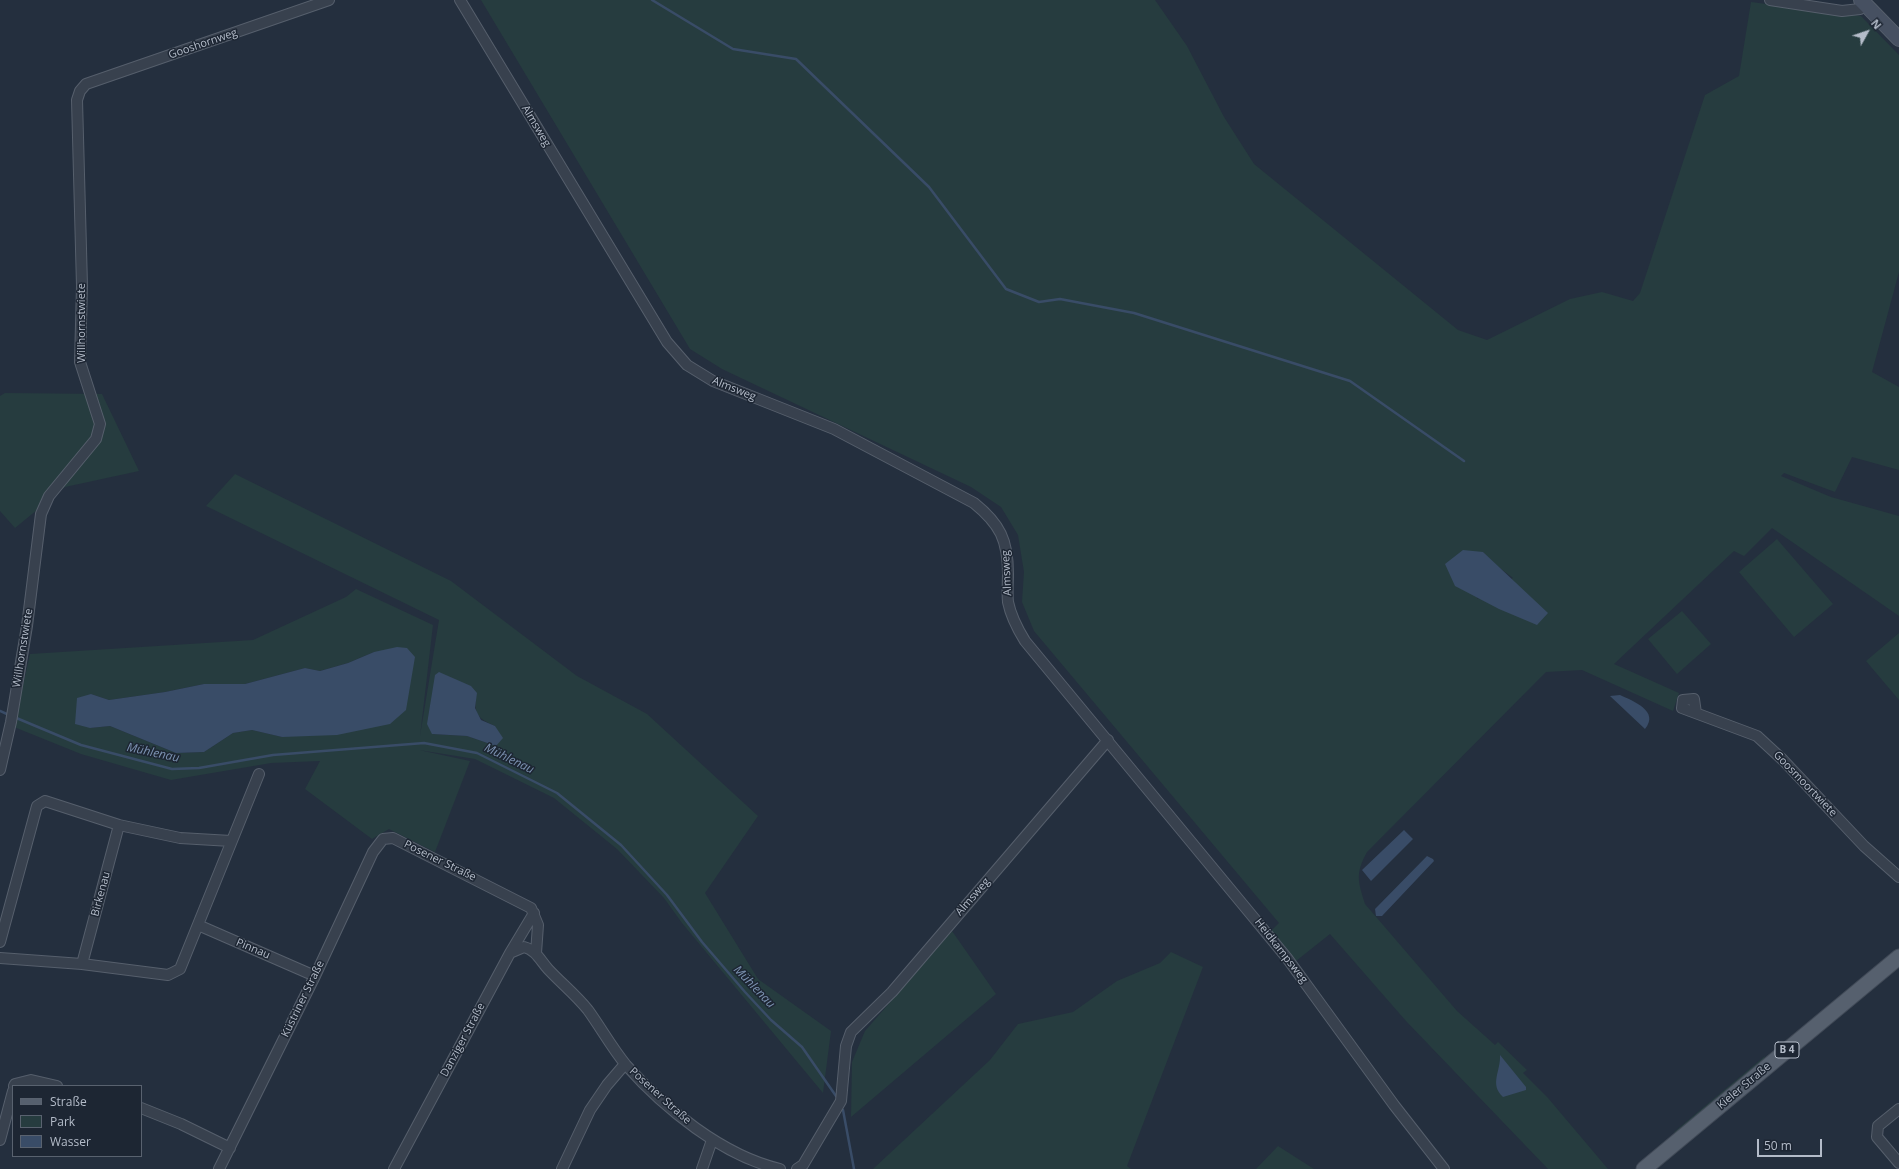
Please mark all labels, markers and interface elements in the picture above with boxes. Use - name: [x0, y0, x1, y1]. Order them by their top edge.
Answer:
- north arrow: [1847, 12, 1887, 52]
- text: N: [1868, 16, 1885, 32]
- street label: Gooshornweg: [167, 26, 239, 62]
- street label: Almsweg: [519, 103, 553, 149]
- street label: Willhornstwiete: [75, 283, 89, 363]
- street label: Almsweg: [710, 374, 758, 404]
- street label: Almsweg: [999, 550, 1015, 596]
- street label: Willhornstwiete: [10, 608, 36, 688]
- water label: Mühlenau: [125, 740, 181, 766]
- water label: Mühlenau: [482, 741, 536, 777]
- street label: Goosmoortwiete: [1770, 749, 1840, 819]
- street label: Posener Straße: [402, 838, 478, 884]
- street label: Birkenau: [89, 870, 113, 918]
- street label: Almsweg: [953, 875, 993, 919]
- street label: Heidkampsweg: [1252, 916, 1310, 986]
- street label: Pinnau: [234, 936, 272, 962]
- street label: Küstriner Straße: [279, 958, 327, 1040]
- water label: Mühlenau: [730, 963, 778, 1011]
- street label: Danziger Straße: [438, 1001, 488, 1079]
- road number: B 4: [1775, 1042, 1799, 1058]
- street label: Kieler Straße: [1715, 1060, 1773, 1112]
- street label: Posener Straße: [626, 1065, 694, 1127]
- legend: [12, 1085, 142, 1157]
- text: Straße: [50, 1093, 87, 1110]
- text: Park: [50, 1113, 75, 1130]
- scale bar: [1759, 1131, 1824, 1157]
- text: Wasser: [50, 1133, 91, 1150]
- text: 50 m: [1764, 1137, 1792, 1154]

